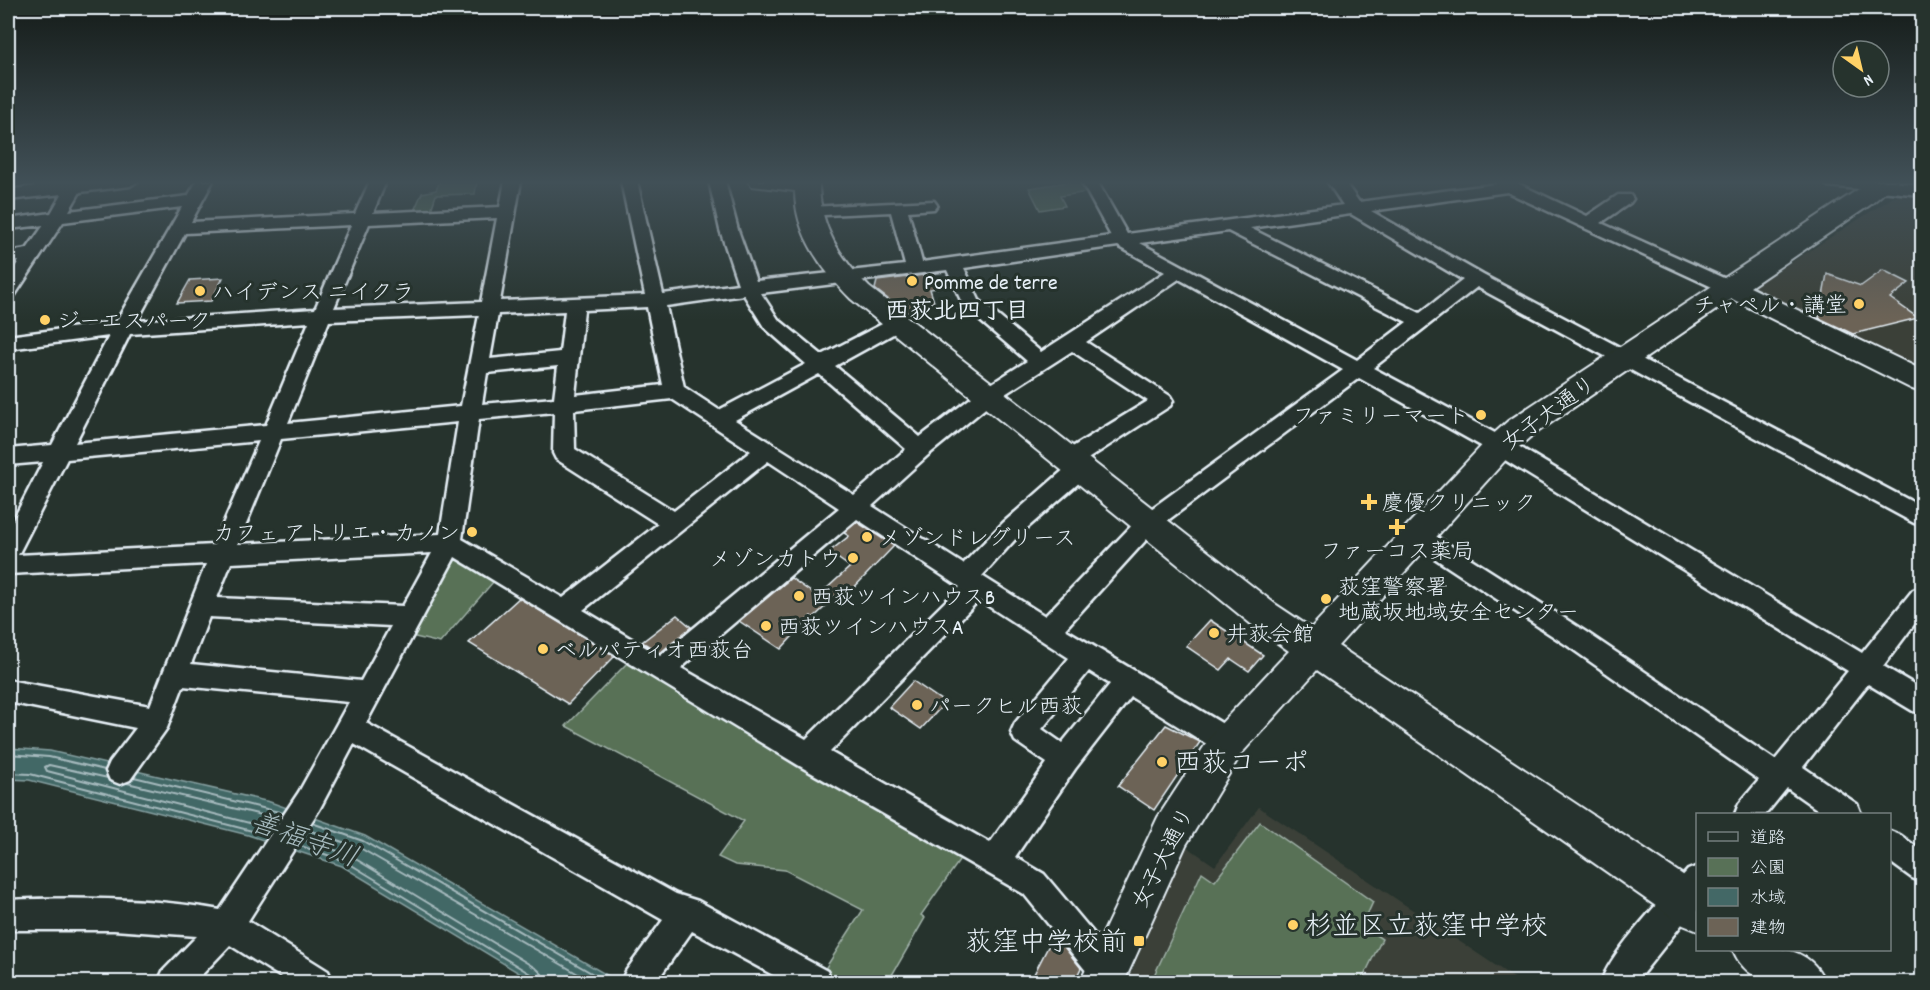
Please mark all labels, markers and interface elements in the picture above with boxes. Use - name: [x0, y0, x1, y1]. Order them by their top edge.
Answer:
- north arrow: [1831, 39, 1891, 99]
- text: N: [1858, 68, 1878, 91]
- place label: Pomme de terre: [924, 269, 1058, 300]
- marker: Pomme de terre: [905, 274, 919, 288]
- place label: ハイデンス ニイクラ: [212, 279, 414, 310]
- marker: ハイデンス ニイクラ: [193, 284, 207, 298]
- place label: チャペル・講堂: [1693, 292, 1847, 323]
- district label: 西荻北四丁目: [885, 296, 1029, 330]
- marker: チャペル・講堂: [1852, 297, 1866, 311]
- place label: ジーエスパーク: [57, 308, 211, 339]
- marker: ジーエスパーク: [38, 313, 52, 327]
- street label: 女子大通り: [1496, 370, 1604, 460]
- place label: ファミリーマート: [1293, 403, 1469, 434]
- marker: ファミリーマート: [1474, 408, 1488, 422]
- place label: 慶優クリニック: [1382, 490, 1536, 521]
- marker: 慶優クリニック: [1360, 493, 1378, 511]
- place label: カフェ アトリエ・カノン: [213, 520, 460, 551]
- marker: ファーコス薬局: [1390, 520, 1404, 534]
- marker: カフェ アトリエ・カノン: [465, 525, 479, 539]
- place label: メゾンドレグリース: [879, 525, 1076, 556]
- marker: メゾンドレグリース: [860, 530, 874, 544]
- place label: ファーコス薬局: [1320, 538, 1474, 569]
- place label: メゾンカトウ: [709, 546, 841, 577]
- marker: メゾンカトウ: [846, 551, 860, 565]
- place label: 荻窪警察署 地蔵坂地域安全センター: [1338, 574, 1579, 630]
- place label: 西荻ツインハウスB: [811, 584, 995, 615]
- marker: 西荻ツインハウスB: [792, 589, 806, 603]
- marker: 荻窪警察署 地蔵坂地域安全センター: [1319, 592, 1333, 606]
- place label: 西荻ツインハウスA: [778, 614, 964, 645]
- marker: 西荻ツインハウスA: [759, 619, 773, 633]
- place label: 井荻会館: [1226, 621, 1314, 652]
- marker: 井荻会館: [1207, 626, 1221, 640]
- place label: ベルパティオ西荻台: [555, 637, 753, 668]
- marker: ベルパティオ西荻台: [536, 642, 550, 656]
- place label: パークヒル西荻: [929, 693, 1083, 724]
- marker: パークヒル西荻: [910, 698, 924, 712]
- place label: 西荻コーポ: [1174, 746, 1309, 785]
- marker: 西荻コーポ: [1155, 755, 1169, 769]
- street label: 女子大通り: [1126, 803, 1204, 915]
- water label: 善福寺川: [244, 805, 363, 881]
- legend: [1696, 813, 1891, 951]
- text: 道路: [1750, 827, 1786, 852]
- text: 公園: [1750, 857, 1786, 882]
- text: 水域: [1750, 887, 1786, 912]
- place label: 杉並区立荻窪中学校: [1305, 909, 1548, 948]
- text: 建物: [1750, 917, 1786, 942]
- marker: 杉並区立荻窪中学校: [1286, 918, 1300, 932]
- place label: 荻窪中学校前: [965, 925, 1127, 964]
- marker: 荻窪中学校前: [1132, 934, 1146, 948]

